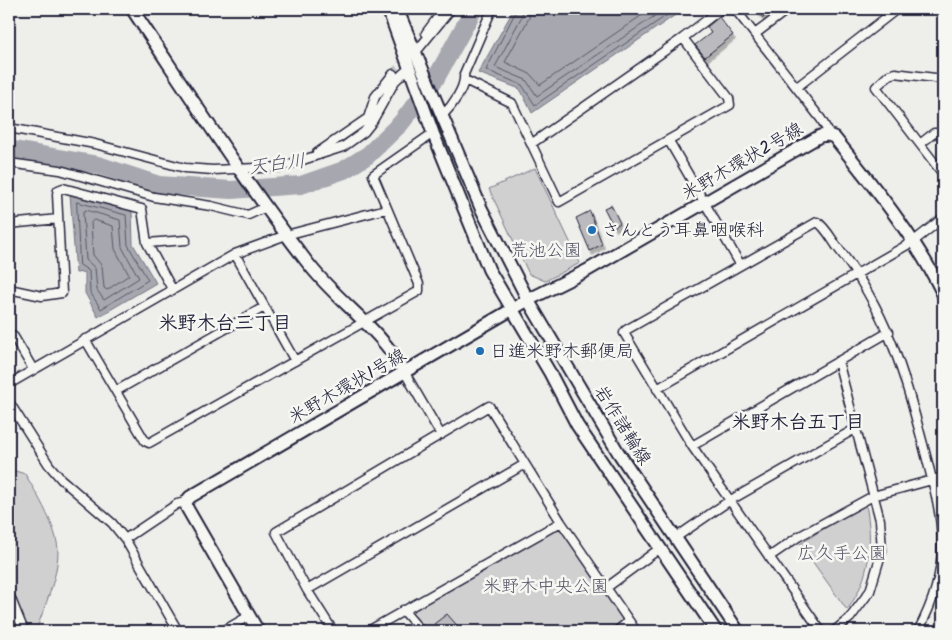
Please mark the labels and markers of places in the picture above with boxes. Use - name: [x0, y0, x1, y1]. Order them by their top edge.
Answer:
- place label: さんとう耳鼻咽喉科: [602, 217, 764, 246]
- marker: さんとう耳鼻咽喉科: [586, 224, 598, 236]
- place label: 日進米野木郵便局: [490, 338, 634, 367]
- marker: 日進米野木郵便局: [474, 345, 486, 357]

